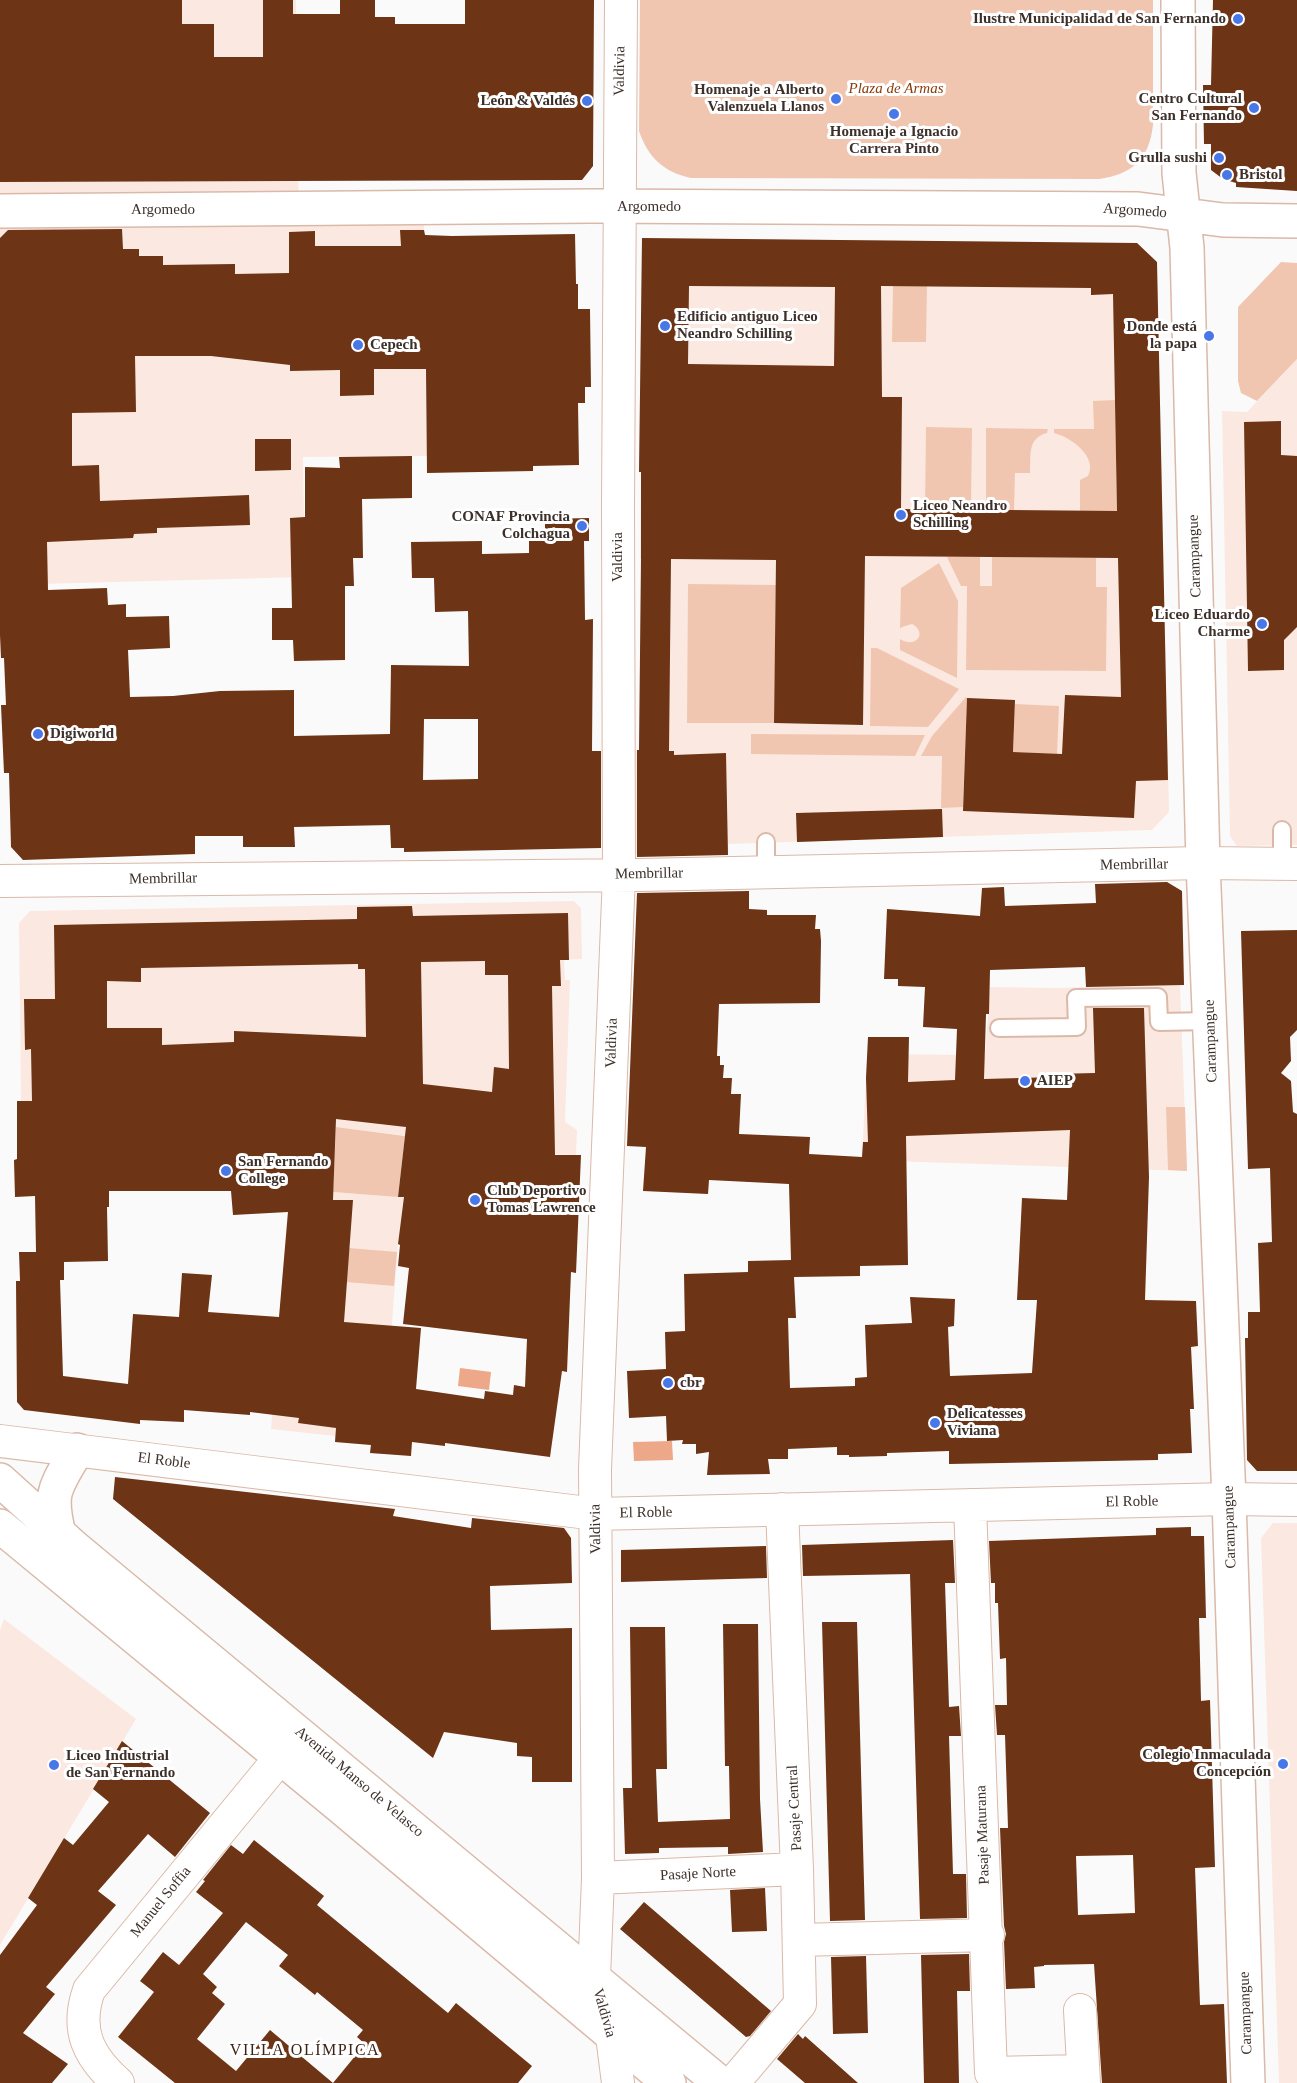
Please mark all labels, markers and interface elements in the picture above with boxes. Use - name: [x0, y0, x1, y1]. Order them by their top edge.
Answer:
- place label: Ilustre Municipalidad de San Fernando: [973, 10, 1226, 28]
- marker: Ilustre Municipalidad de San Fernando: [1231, 12, 1245, 26]
- street label: Valdivia: [611, 46, 629, 96]
- park label: Plaza de Armas: [849, 80, 943, 98]
- place label: Homenaje a Alberto Valenzuela Llanos: [694, 81, 824, 116]
- place label: Centro Cultural San Fernando: [1139, 90, 1242, 125]
- place label: León & Valdés: [481, 92, 575, 110]
- marker: Homenaje a Alberto Valenzuela Llanos: [829, 92, 843, 106]
- marker: León & Valdés: [580, 94, 594, 108]
- marker: Centro Cultural San Fernando: [1247, 101, 1261, 115]
- marker: Homenaje a Ignacio Carrera Pinto: [887, 107, 901, 121]
- place label: Homenaje a Ignacio Carrera Pinto: [830, 123, 958, 158]
- place label: Grulla sushi: [1128, 149, 1207, 167]
- marker: Grulla sushi: [1212, 151, 1226, 165]
- place label: Bristol: [1239, 166, 1282, 184]
- marker: Bristol: [1220, 168, 1234, 182]
- street label: Argomedo: [617, 198, 681, 216]
- street label: Argomedo: [1103, 200, 1167, 222]
- street label: Argomedo: [131, 201, 195, 219]
- place label: Edificio antiguo Liceo Neandro Schilling: [677, 308, 818, 343]
- place label: Donde está la papa: [1127, 318, 1197, 353]
- marker: Edificio antiguo Liceo Neandro Schilling: [658, 319, 672, 333]
- marker: Donde está la papa: [1202, 329, 1216, 343]
- place label: Cepech: [370, 336, 417, 354]
- marker: Cepech: [351, 338, 365, 352]
- place label: Liceo Neandro Schilling: [913, 497, 1007, 532]
- place label: CONAF Provincia Colchagua: [452, 508, 570, 543]
- marker: Liceo Neandro Schilling: [894, 508, 908, 522]
- street label: Carampangue: [1185, 514, 1205, 598]
- marker: CONAF Provincia Colchagua: [575, 519, 589, 533]
- street label: Valdivia: [609, 532, 627, 582]
- place label: Liceo Eduardo Charme: [1155, 606, 1250, 641]
- marker: Liceo Eduardo Charme: [1255, 617, 1269, 631]
- place label: Digiworld: [50, 725, 114, 743]
- marker: Digiworld: [31, 727, 45, 741]
- street label: Membrillar: [1100, 855, 1168, 875]
- street label: Membrillar: [615, 864, 683, 884]
- street label: Membrillar: [129, 869, 197, 889]
- street label: Carampangue: [1201, 999, 1221, 1083]
- street label: Valdivia: [602, 1018, 622, 1068]
- place label: AIEP: [1037, 1072, 1073, 1090]
- marker: AIEP: [1018, 1074, 1032, 1088]
- place label: San Fernando College: [238, 1153, 328, 1188]
- marker: San Fernando College: [219, 1164, 233, 1178]
- place label: Club Deportivo Tomas Lawrence: [487, 1182, 596, 1217]
- marker: Club Deportivo Tomas Lawrence: [468, 1193, 482, 1207]
- place label: cbr: [680, 1374, 702, 1392]
- marker: cbr: [661, 1376, 675, 1390]
- place label: Delicatesses Viviana: [947, 1405, 1023, 1440]
- marker: Delicatesses Viviana: [928, 1416, 942, 1430]
- street label: El Roble: [137, 1449, 191, 1473]
- street label: Carampangue: [1220, 1485, 1240, 1569]
- street label: El Roble: [1105, 1493, 1159, 1511]
- street label: Valdivia: [587, 1504, 605, 1554]
- street label: El Roble: [619, 1504, 673, 1522]
- street label: Avenida Manso de Velasco: [291, 1723, 427, 1841]
- place label: Colegio Inmaculada Concepción: [1142, 1746, 1271, 1781]
- place label: Liceo Industrial de San Fernando: [66, 1747, 175, 1782]
- marker: Colegio Inmaculada Concepción: [1276, 1757, 1290, 1771]
- marker: Liceo Industrial de San Fernando: [47, 1758, 61, 1772]
- street label: Pasaje Central: [784, 1764, 806, 1852]
- street label: Pasaje Maturana: [972, 1785, 994, 1885]
- street label: Manuel Soffia: [127, 1863, 195, 1941]
- street label: Pasaje Norte: [659, 1863, 737, 1885]
- street label: Carampangue: [1236, 1971, 1256, 2055]
- street label: Valdivia: [588, 1986, 620, 2040]
- district label: VILLA OLÍMPICA: [230, 2041, 380, 2061]

